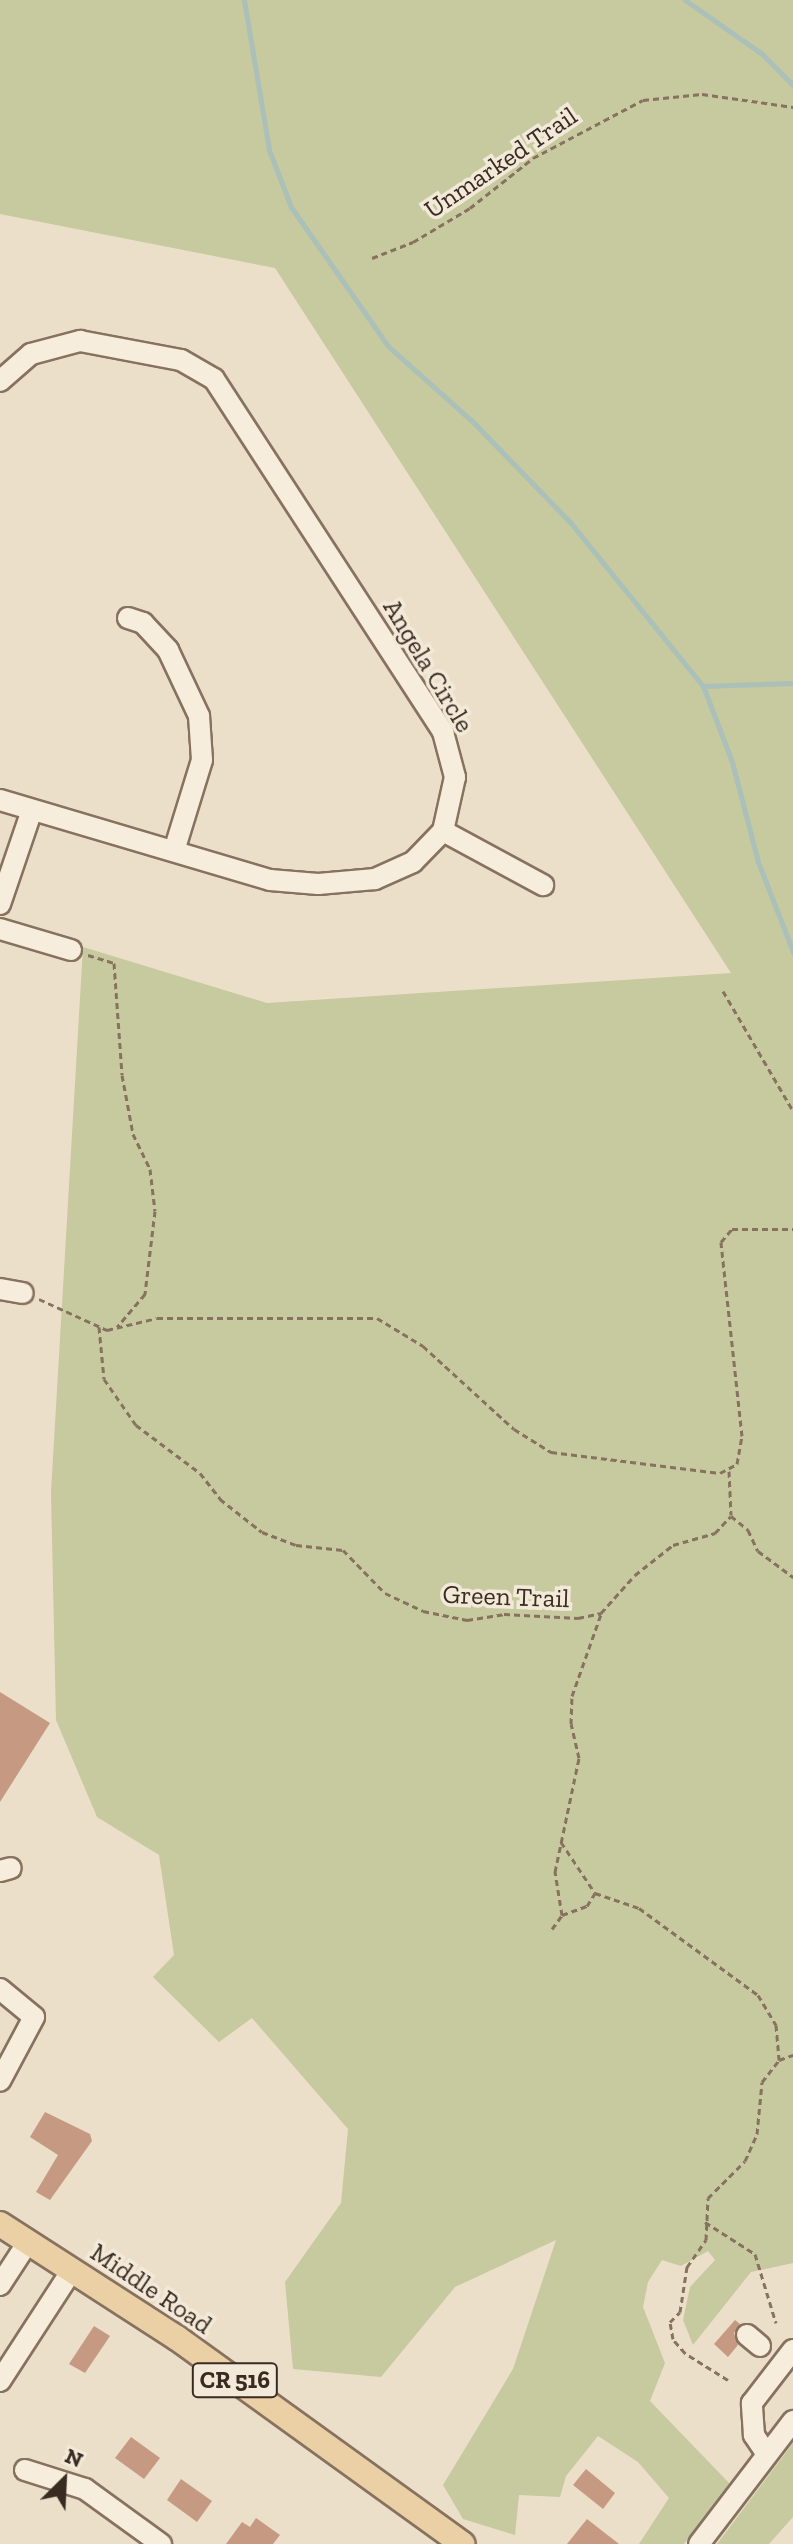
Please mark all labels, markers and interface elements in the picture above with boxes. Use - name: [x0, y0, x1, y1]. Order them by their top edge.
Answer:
- street label: Unmarked Trail: [419, 100, 583, 226]
- street label: Angela Circle: [376, 594, 480, 738]
- street label: Green Trail: [442, 1579, 570, 1615]
- street label: Middle Road: [84, 2237, 218, 2341]
- road number: CR 516: [191, 2360, 279, 2400]
- north arrow: [24, 2440, 104, 2520]
- text: N: [61, 2442, 87, 2473]

